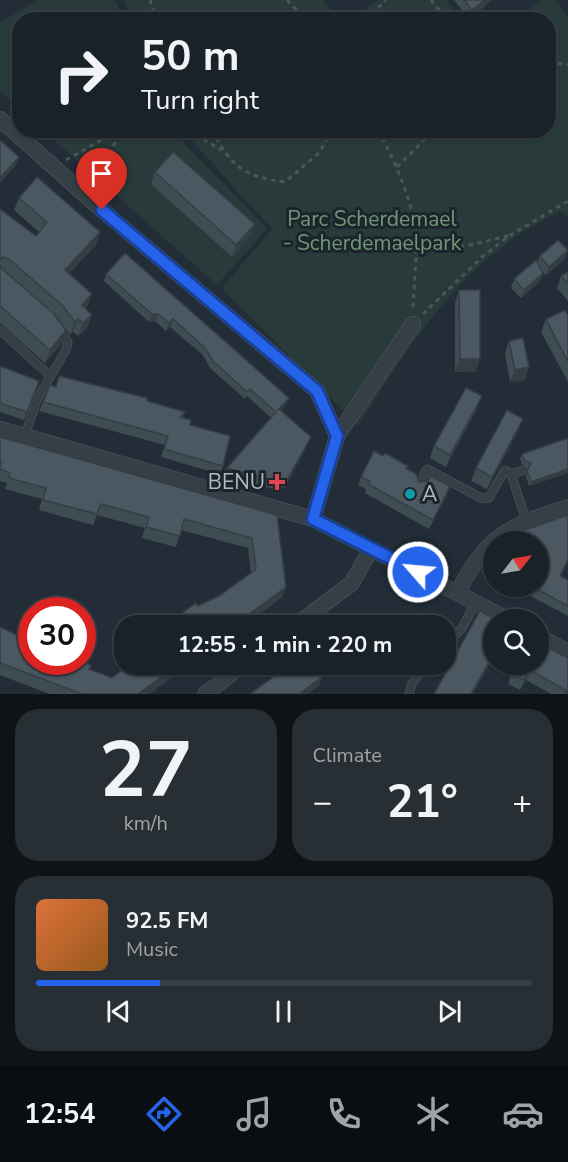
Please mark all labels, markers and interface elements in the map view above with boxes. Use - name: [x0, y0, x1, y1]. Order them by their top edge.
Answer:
- text: 50 m: [141, 28, 240, 85]
- icon: right: [42, 36, 120, 114]
- text: Turn right: [141, 82, 259, 119]
- pin: [76, 148, 127, 210]
- icon: arrive: [85, 157, 118, 190]
- park label: Parc Scherdemael - Scherdemaelpark: [283, 205, 462, 257]
- place label: BENU: [208, 468, 265, 496]
- marker: BENU: [270, 475, 284, 489]
- place label: A: [422, 480, 437, 508]
- marker: A: [403, 487, 417, 501]
- north arrow: [483, 531, 549, 597]
- map controls: [483, 531, 549, 675]
- position arrow: [386, 540, 450, 604]
- speed limit sign: 30: [18, 597, 96, 675]
- button: search: [483, 609, 549, 675]
- text: 12:55 · 1 min · 220 m: [178, 630, 392, 660]
- text: 27: [99, 717, 193, 824]
- text: Climate: [313, 742, 382, 769]
- text: 21°: [387, 772, 458, 833]
- text: −: [313, 780, 332, 825]
- text: +: [512, 780, 532, 825]
- text: km/h: [124, 810, 168, 837]
- text: 92.5 FM: [126, 906, 208, 936]
- text: Music: [126, 936, 178, 963]
- icon: previous: [102, 995, 135, 1028]
- icon: pause: [267, 995, 300, 1028]
- icon: next: [433, 995, 466, 1028]
- icon: directions: [143, 1093, 185, 1135]
- icon: music: [233, 1093, 275, 1135]
- icon: phone: [323, 1093, 365, 1135]
- icon: climate: [412, 1093, 454, 1135]
- icon: car: [502, 1093, 544, 1135]
- text: 12:54: [24, 1096, 95, 1133]

